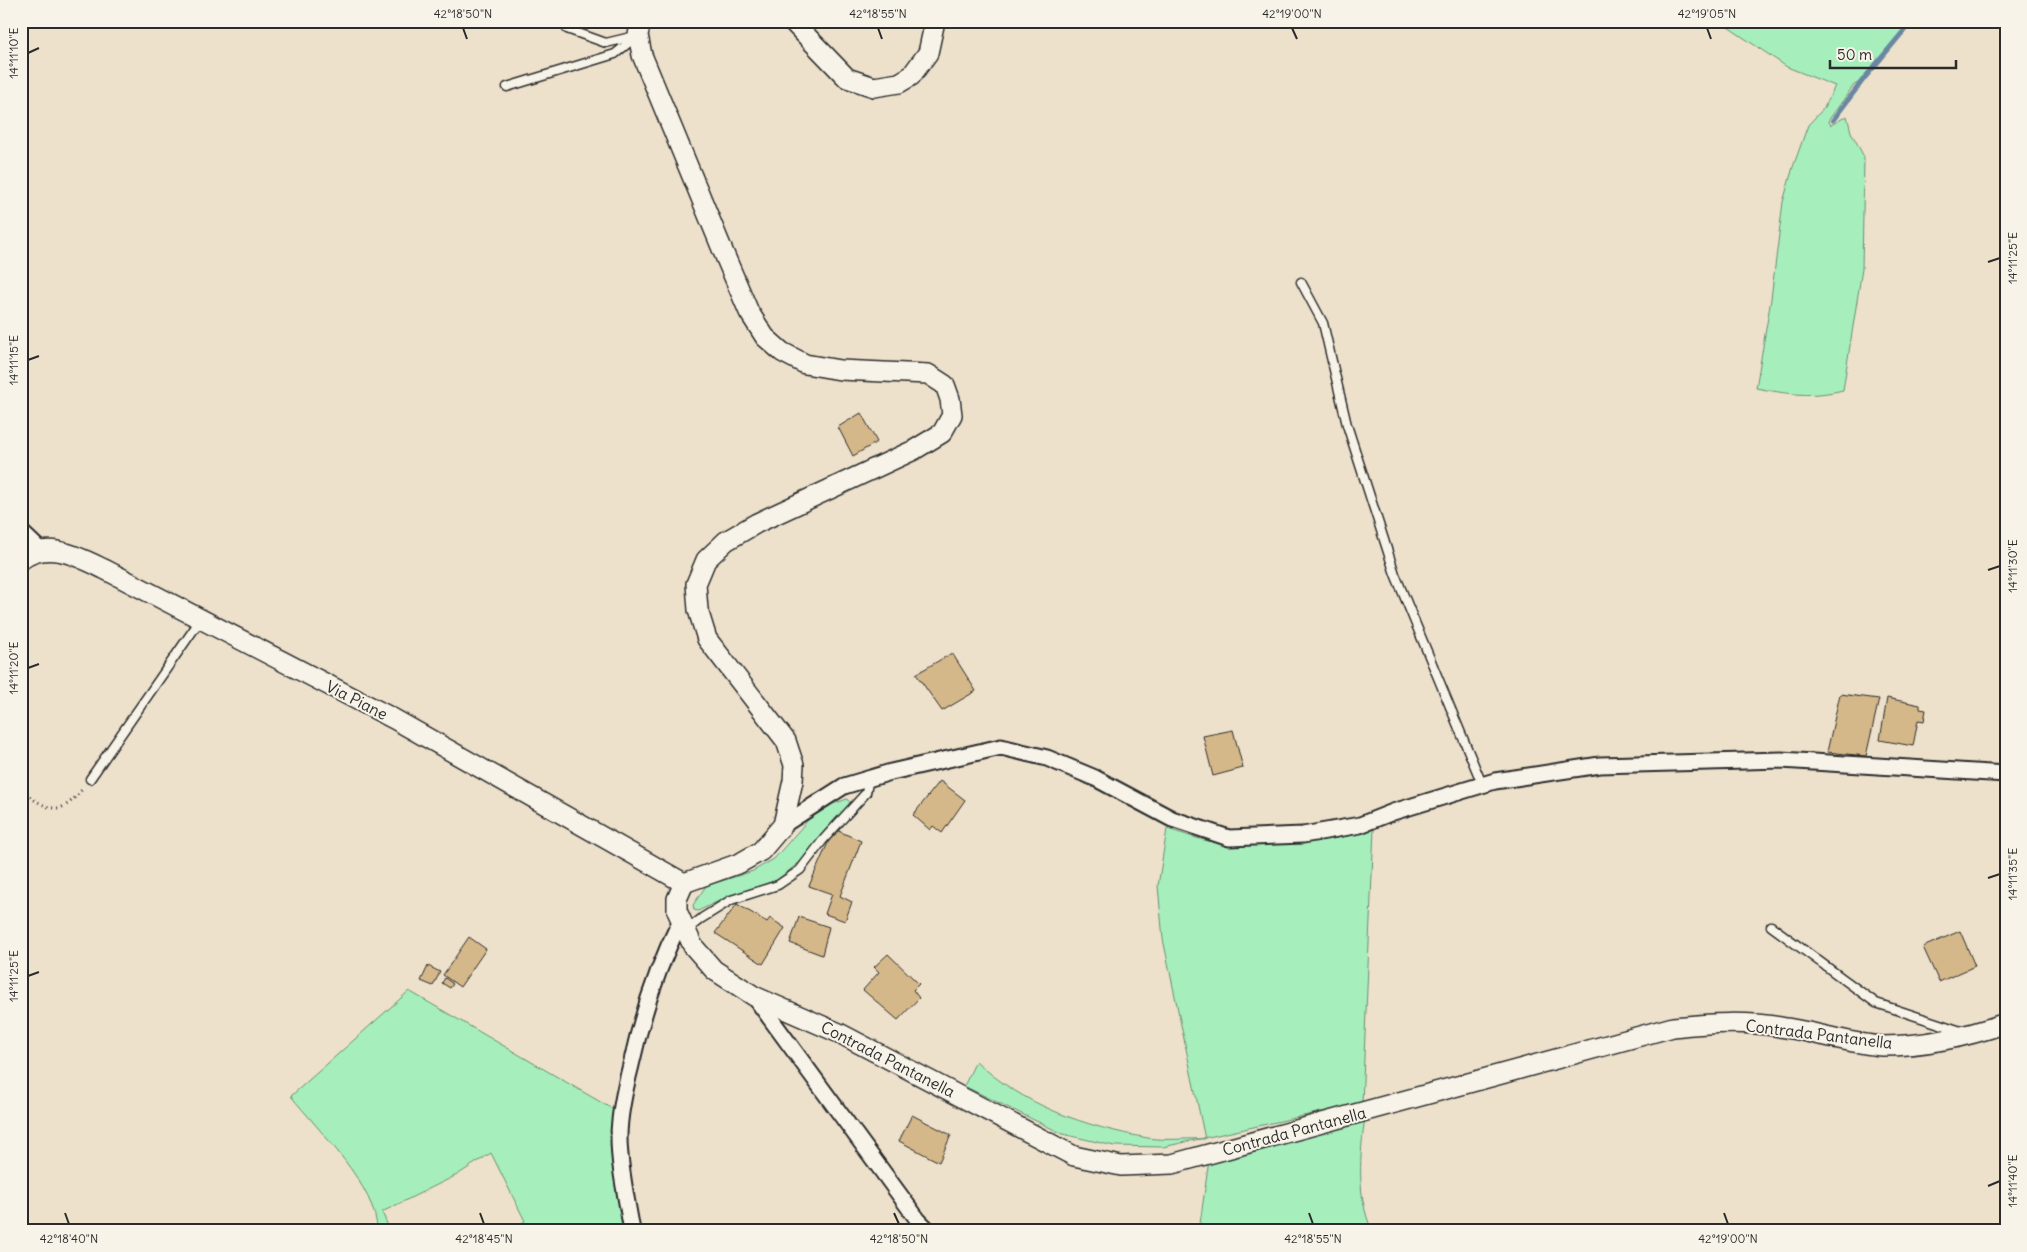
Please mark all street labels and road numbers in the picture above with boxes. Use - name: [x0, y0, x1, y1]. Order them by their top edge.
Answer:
- street label: Via Piane: [323, 676, 391, 724]
- street label: Contrada Pantanella: [1744, 1015, 1894, 1053]
- street label: Contrada Pantanella: [818, 1017, 958, 1101]
- street label: Contrada Pantanella: [1220, 1102, 1368, 1160]

